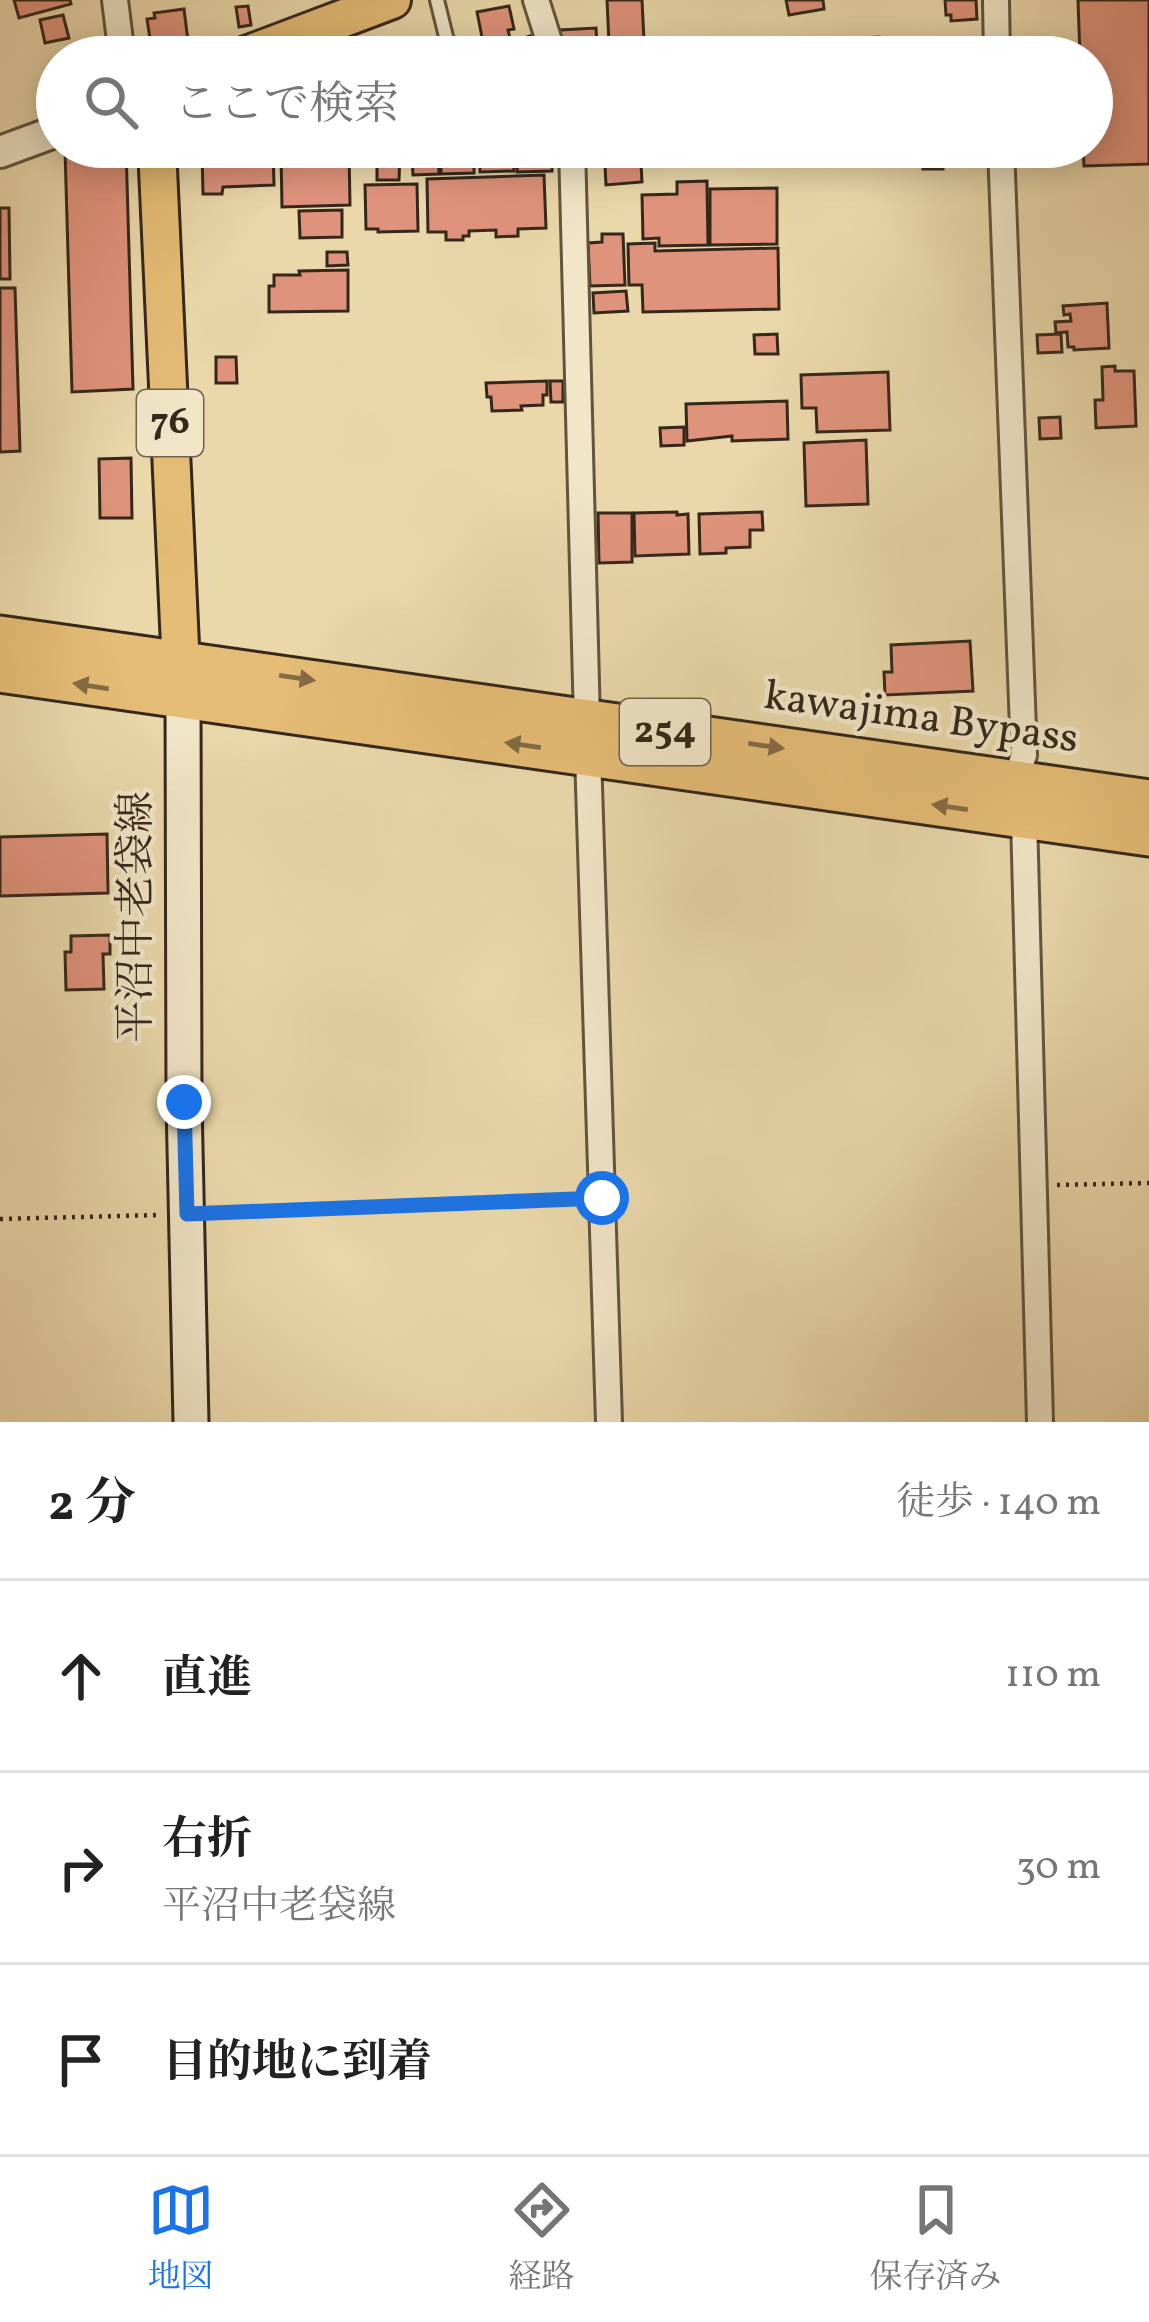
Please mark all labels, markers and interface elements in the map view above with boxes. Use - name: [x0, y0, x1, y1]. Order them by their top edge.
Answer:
- search box: [36, 36, 1113, 168]
- icon: search: [78, 69, 144, 135]
- text: ここで検索: [174, 75, 399, 138]
- road number: 76: [137, 390, 203, 456]
- street label: kawajima Bypass: [760, 668, 1082, 770]
- one-way arrow: [279, 669, 316, 688]
- one-way arrow: [72, 676, 110, 695]
- road number: 254: [620, 699, 710, 765]
- one-way arrow: [503, 735, 541, 754]
- one-way arrow: [748, 737, 785, 756]
- street label: 平沼中老袋線: [109, 791, 168, 1043]
- one-way arrow: [931, 797, 968, 816]
- route end: [157, 1075, 211, 1129]
- route start: [575, 1171, 629, 1225]
- text: 2 分: [48, 1470, 136, 1541]
- text: 徒歩 · 140 m: [896, 1477, 1101, 1531]
- icon: ahead: [48, 1643, 114, 1709]
- text: 直進: [162, 1649, 252, 1712]
- text: 110 m: [1005, 1649, 1101, 1703]
- text: 右折: [162, 1810, 252, 1873]
- icon: right: [48, 1835, 114, 1901]
- text: 30 m: [1016, 1841, 1101, 1895]
- text: 平沼中老袋線: [162, 1881, 396, 1935]
- icon: arrive: [48, 2027, 114, 2093]
- text: 目的地に到着: [162, 2033, 432, 2096]
- tab: 地図: [148, 2177, 214, 2302]
- tab: 経路: [509, 2177, 575, 2302]
- tab: 保存済み: [870, 2177, 1002, 2302]

